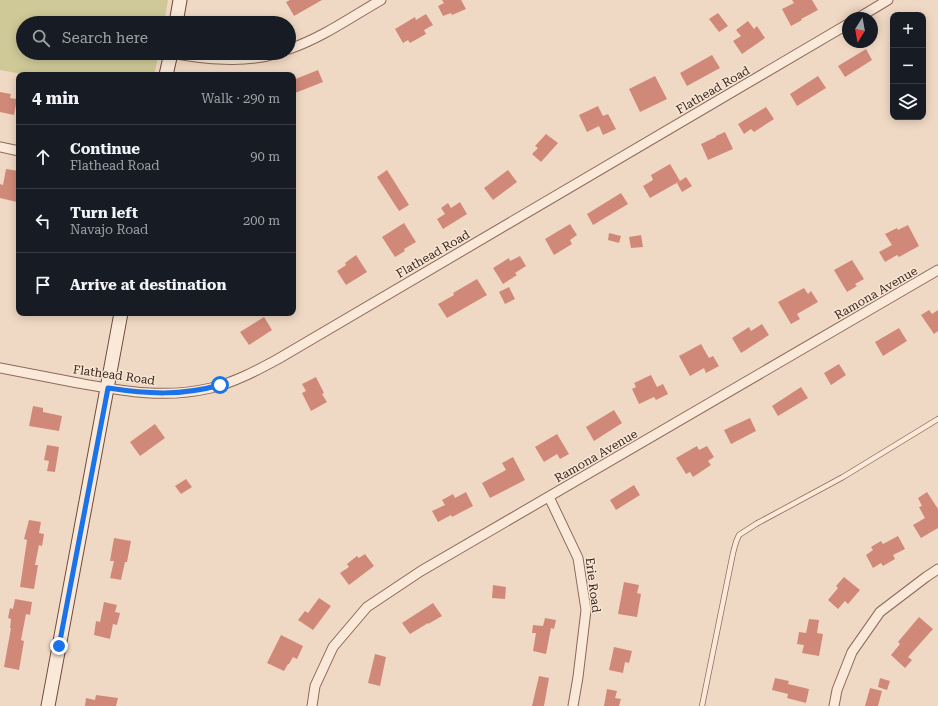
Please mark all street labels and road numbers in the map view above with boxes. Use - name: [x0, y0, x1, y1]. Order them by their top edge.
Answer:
- street label: Flathead Road: [674, 63, 753, 117]
- street label: Flathead Road: [394, 227, 473, 281]
- street label: Ramona Avenue: [832, 263, 920, 322]
- street label: Flathead Road: [72, 362, 156, 388]
- street label: Ramona Avenue: [552, 426, 640, 485]
- street label: Erie Road: [583, 557, 603, 614]

